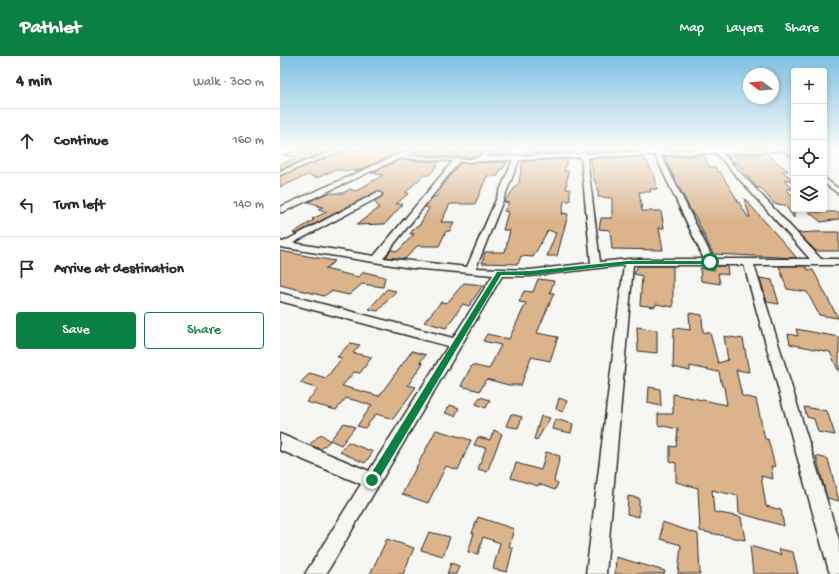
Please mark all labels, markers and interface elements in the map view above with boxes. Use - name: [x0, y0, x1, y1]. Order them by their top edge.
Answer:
- text: Pathlet: [20, 17, 81, 40]
- text: Map: [680, 20, 704, 37]
- text: Layers: [726, 20, 763, 37]
- text: Share: [785, 20, 819, 37]
- north arrow: [743, 68, 779, 104]
- map controls: [791, 68, 827, 212]
- button: +: [791, 68, 827, 104]
- text: 4 min: [16, 72, 52, 92]
- text: Walk · 300 m: [193, 75, 264, 90]
- button: −: [791, 104, 827, 140]
- icon: ahead: [16, 130, 38, 152]
- text: Continue: [54, 132, 108, 150]
- text: 160 m: [232, 133, 264, 148]
- button: locate: [791, 140, 827, 176]
- button: layers: [791, 176, 827, 212]
- icon: left: [16, 194, 38, 216]
- text: Turn left: [54, 196, 105, 214]
- text: 140 m: [233, 197, 264, 212]
- route start: [701, 253, 719, 271]
- icon: arrive: [16, 258, 38, 280]
- text: Arrive at destination: [54, 260, 184, 278]
- button: Save: [16, 312, 136, 349]
- button: Share: [144, 312, 264, 349]
- route end: [363, 471, 381, 489]

